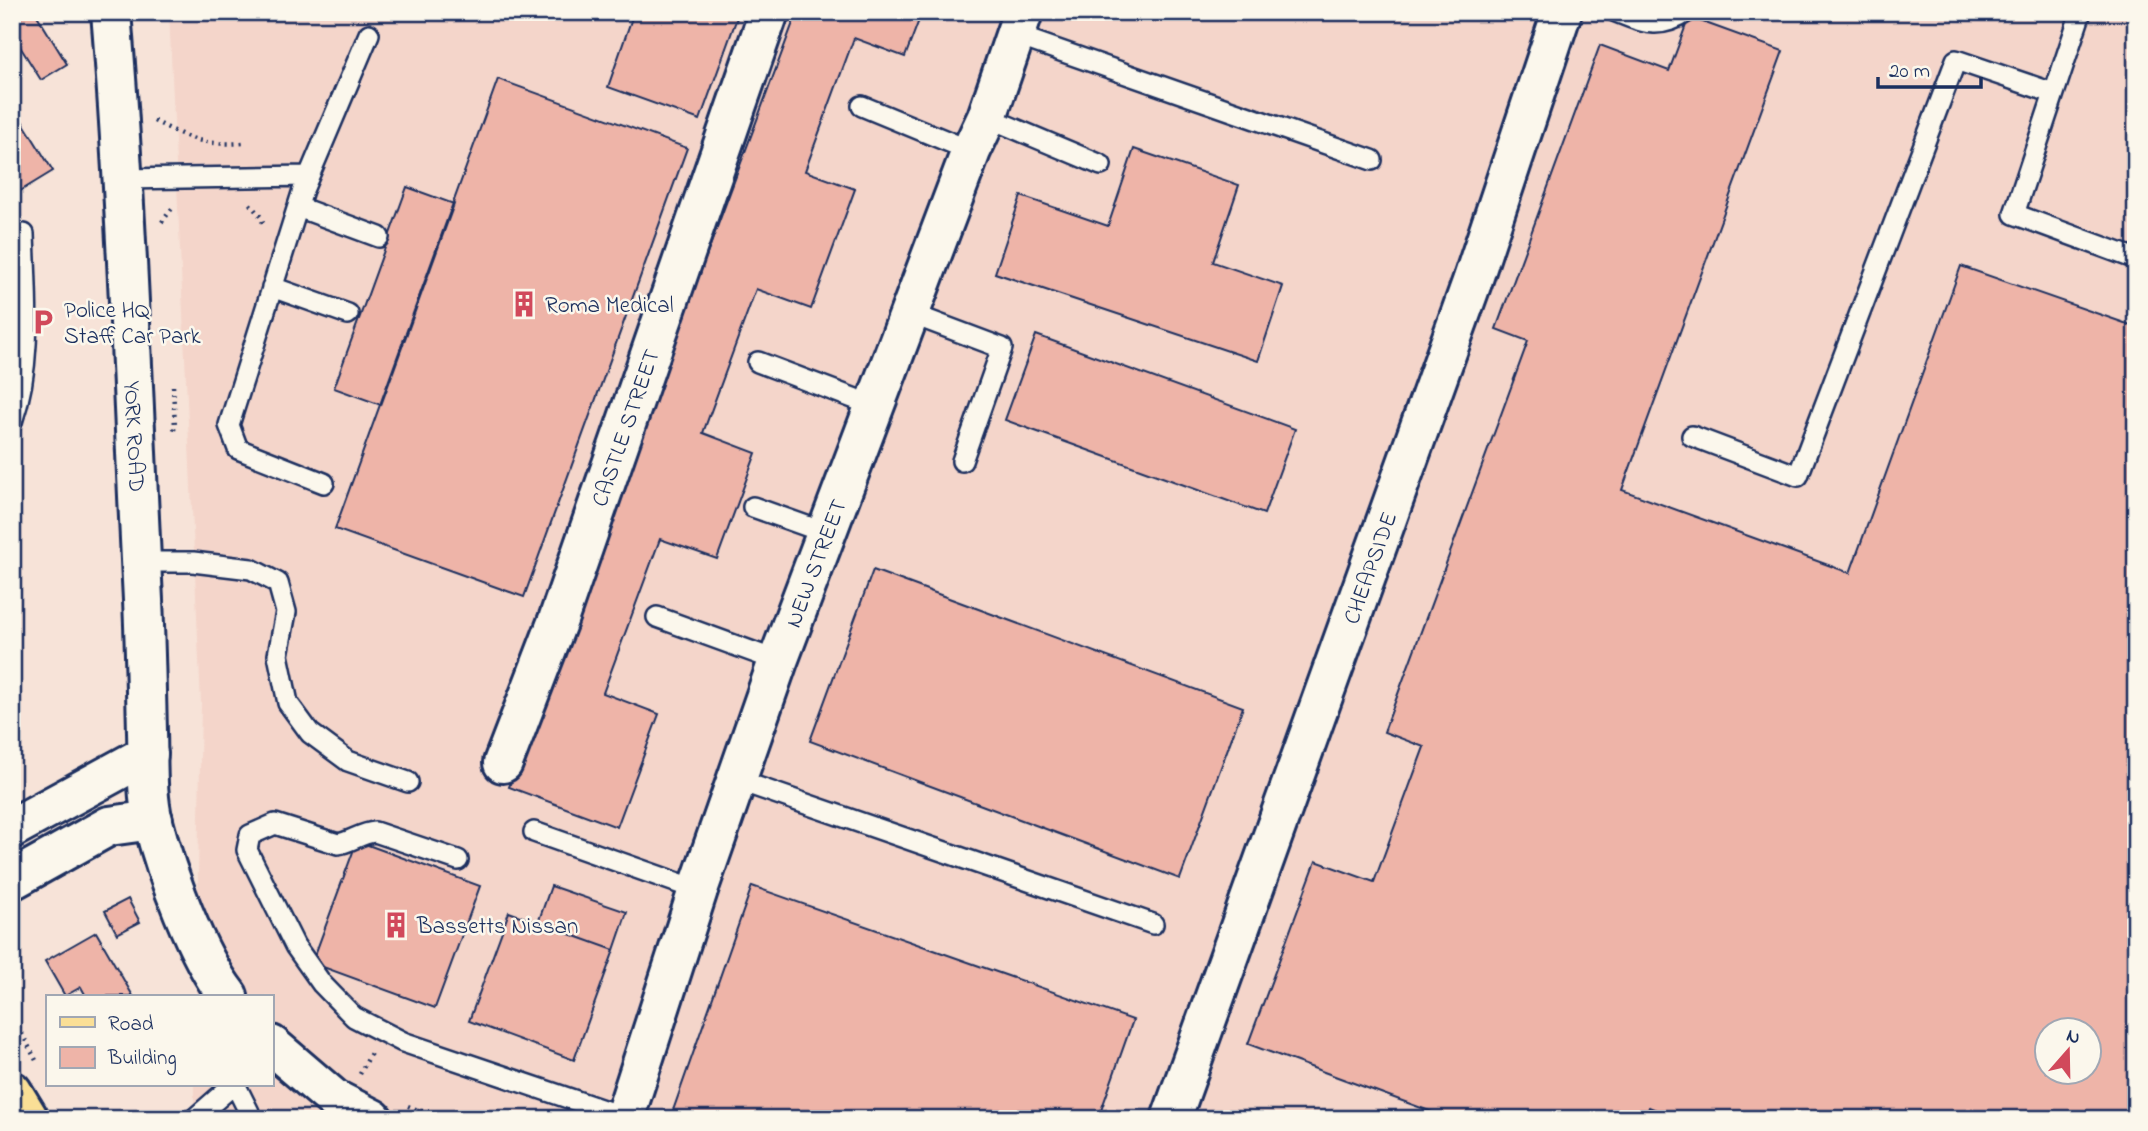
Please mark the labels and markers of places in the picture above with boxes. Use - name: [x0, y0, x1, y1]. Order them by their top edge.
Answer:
- building icon: Roma Medical: [509, 289, 539, 319]
- place label: Roma Medical: [545, 290, 674, 323]
- place label: Police HQ Staff Car Park: [64, 295, 202, 354]
- parking icon: Police HQ Staff Car Park: [28, 307, 58, 337]
- building icon: Bassetts Nissan: [381, 910, 411, 940]
- place label: Bassetts Nissan: [416, 911, 578, 944]

